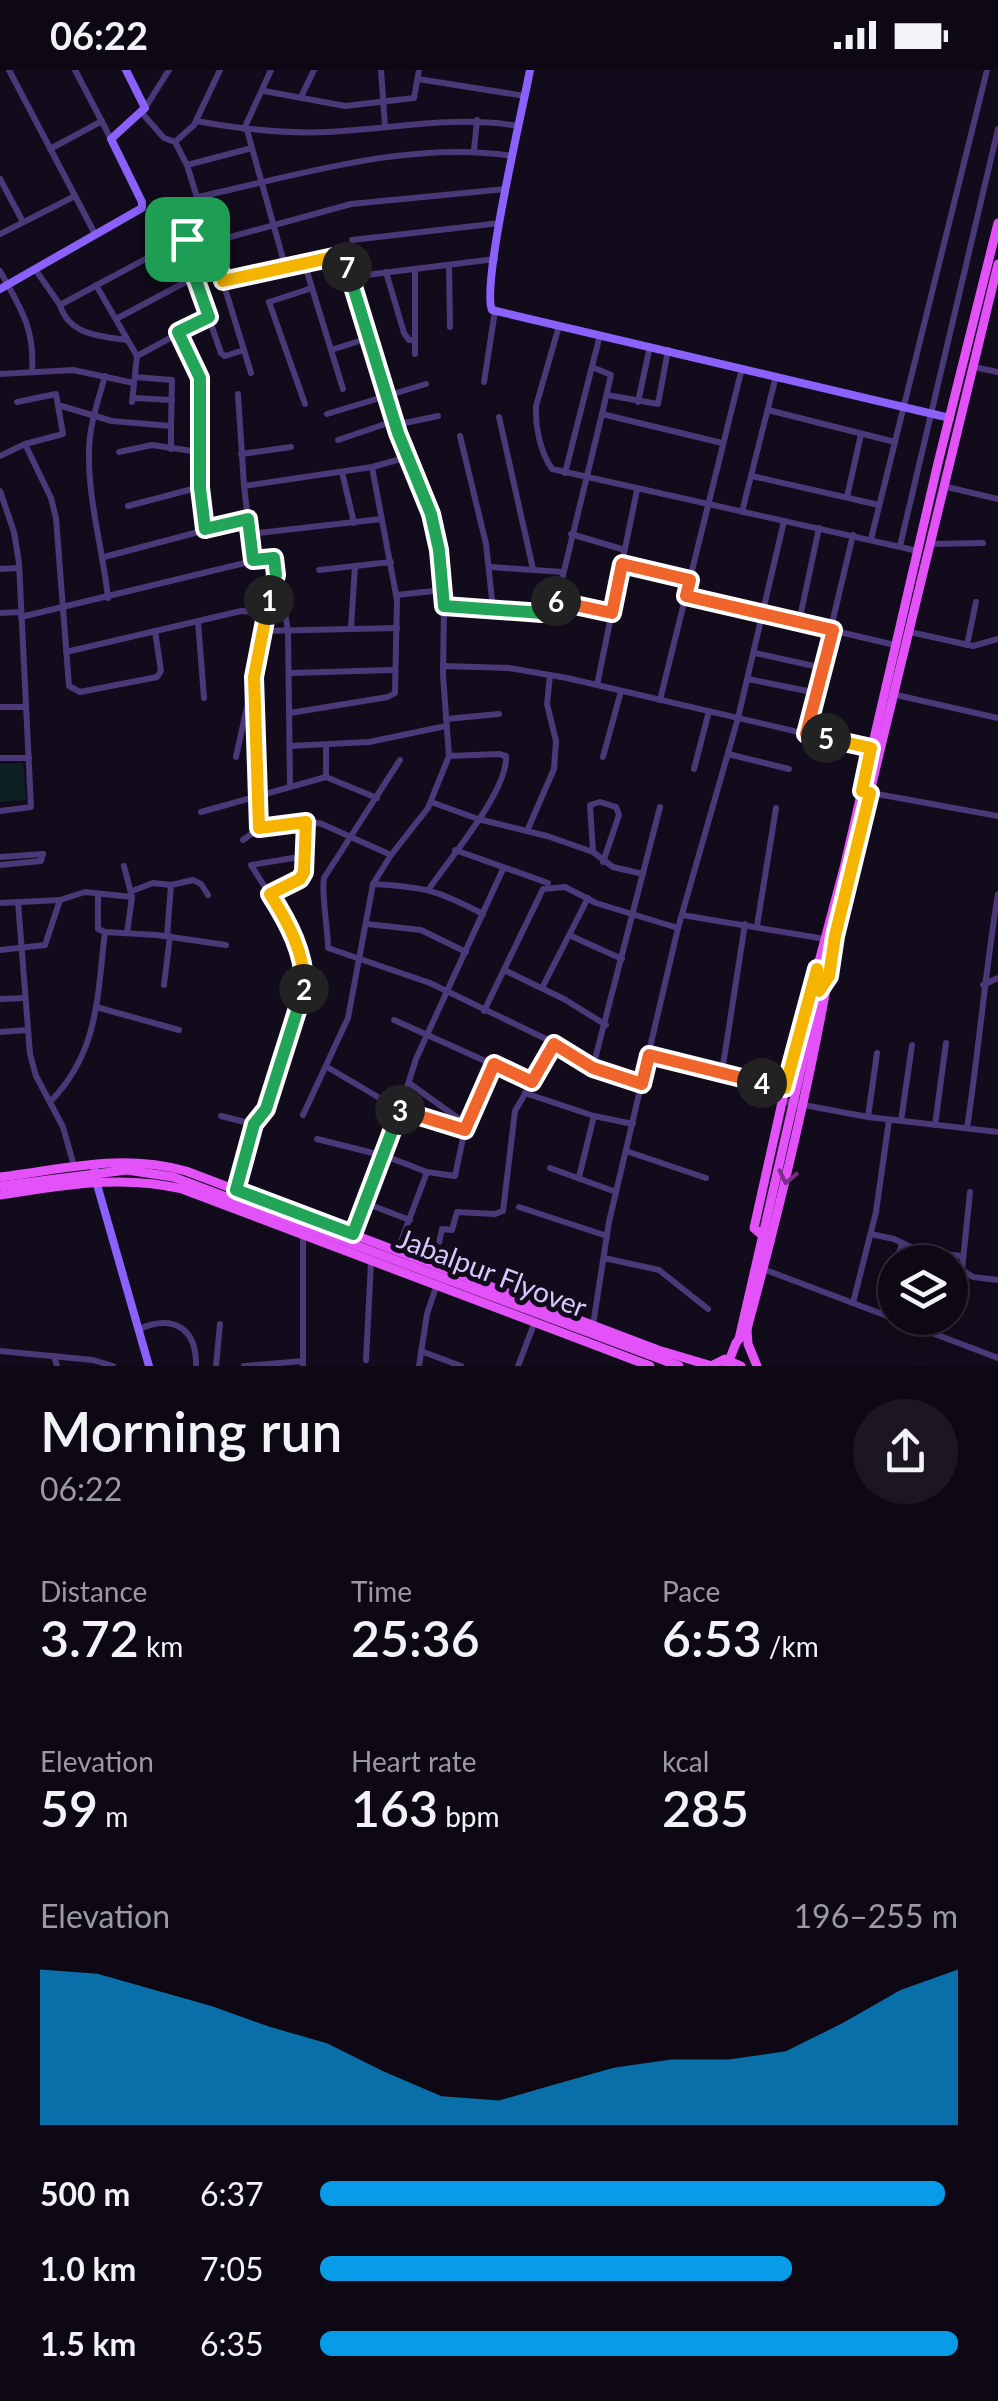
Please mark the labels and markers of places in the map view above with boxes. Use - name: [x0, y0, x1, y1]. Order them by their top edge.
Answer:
- pin: [145, 197, 230, 282]
- pin: 7: [322, 242, 372, 292]
- pin: 1: [244, 575, 294, 625]
- pin: 6: [531, 576, 581, 626]
- pin: 5: [801, 713, 851, 763]
- pin: 2: [279, 964, 329, 1014]
- pin: 4: [737, 1058, 787, 1108]
- pin: 3: [375, 1085, 425, 1135]

